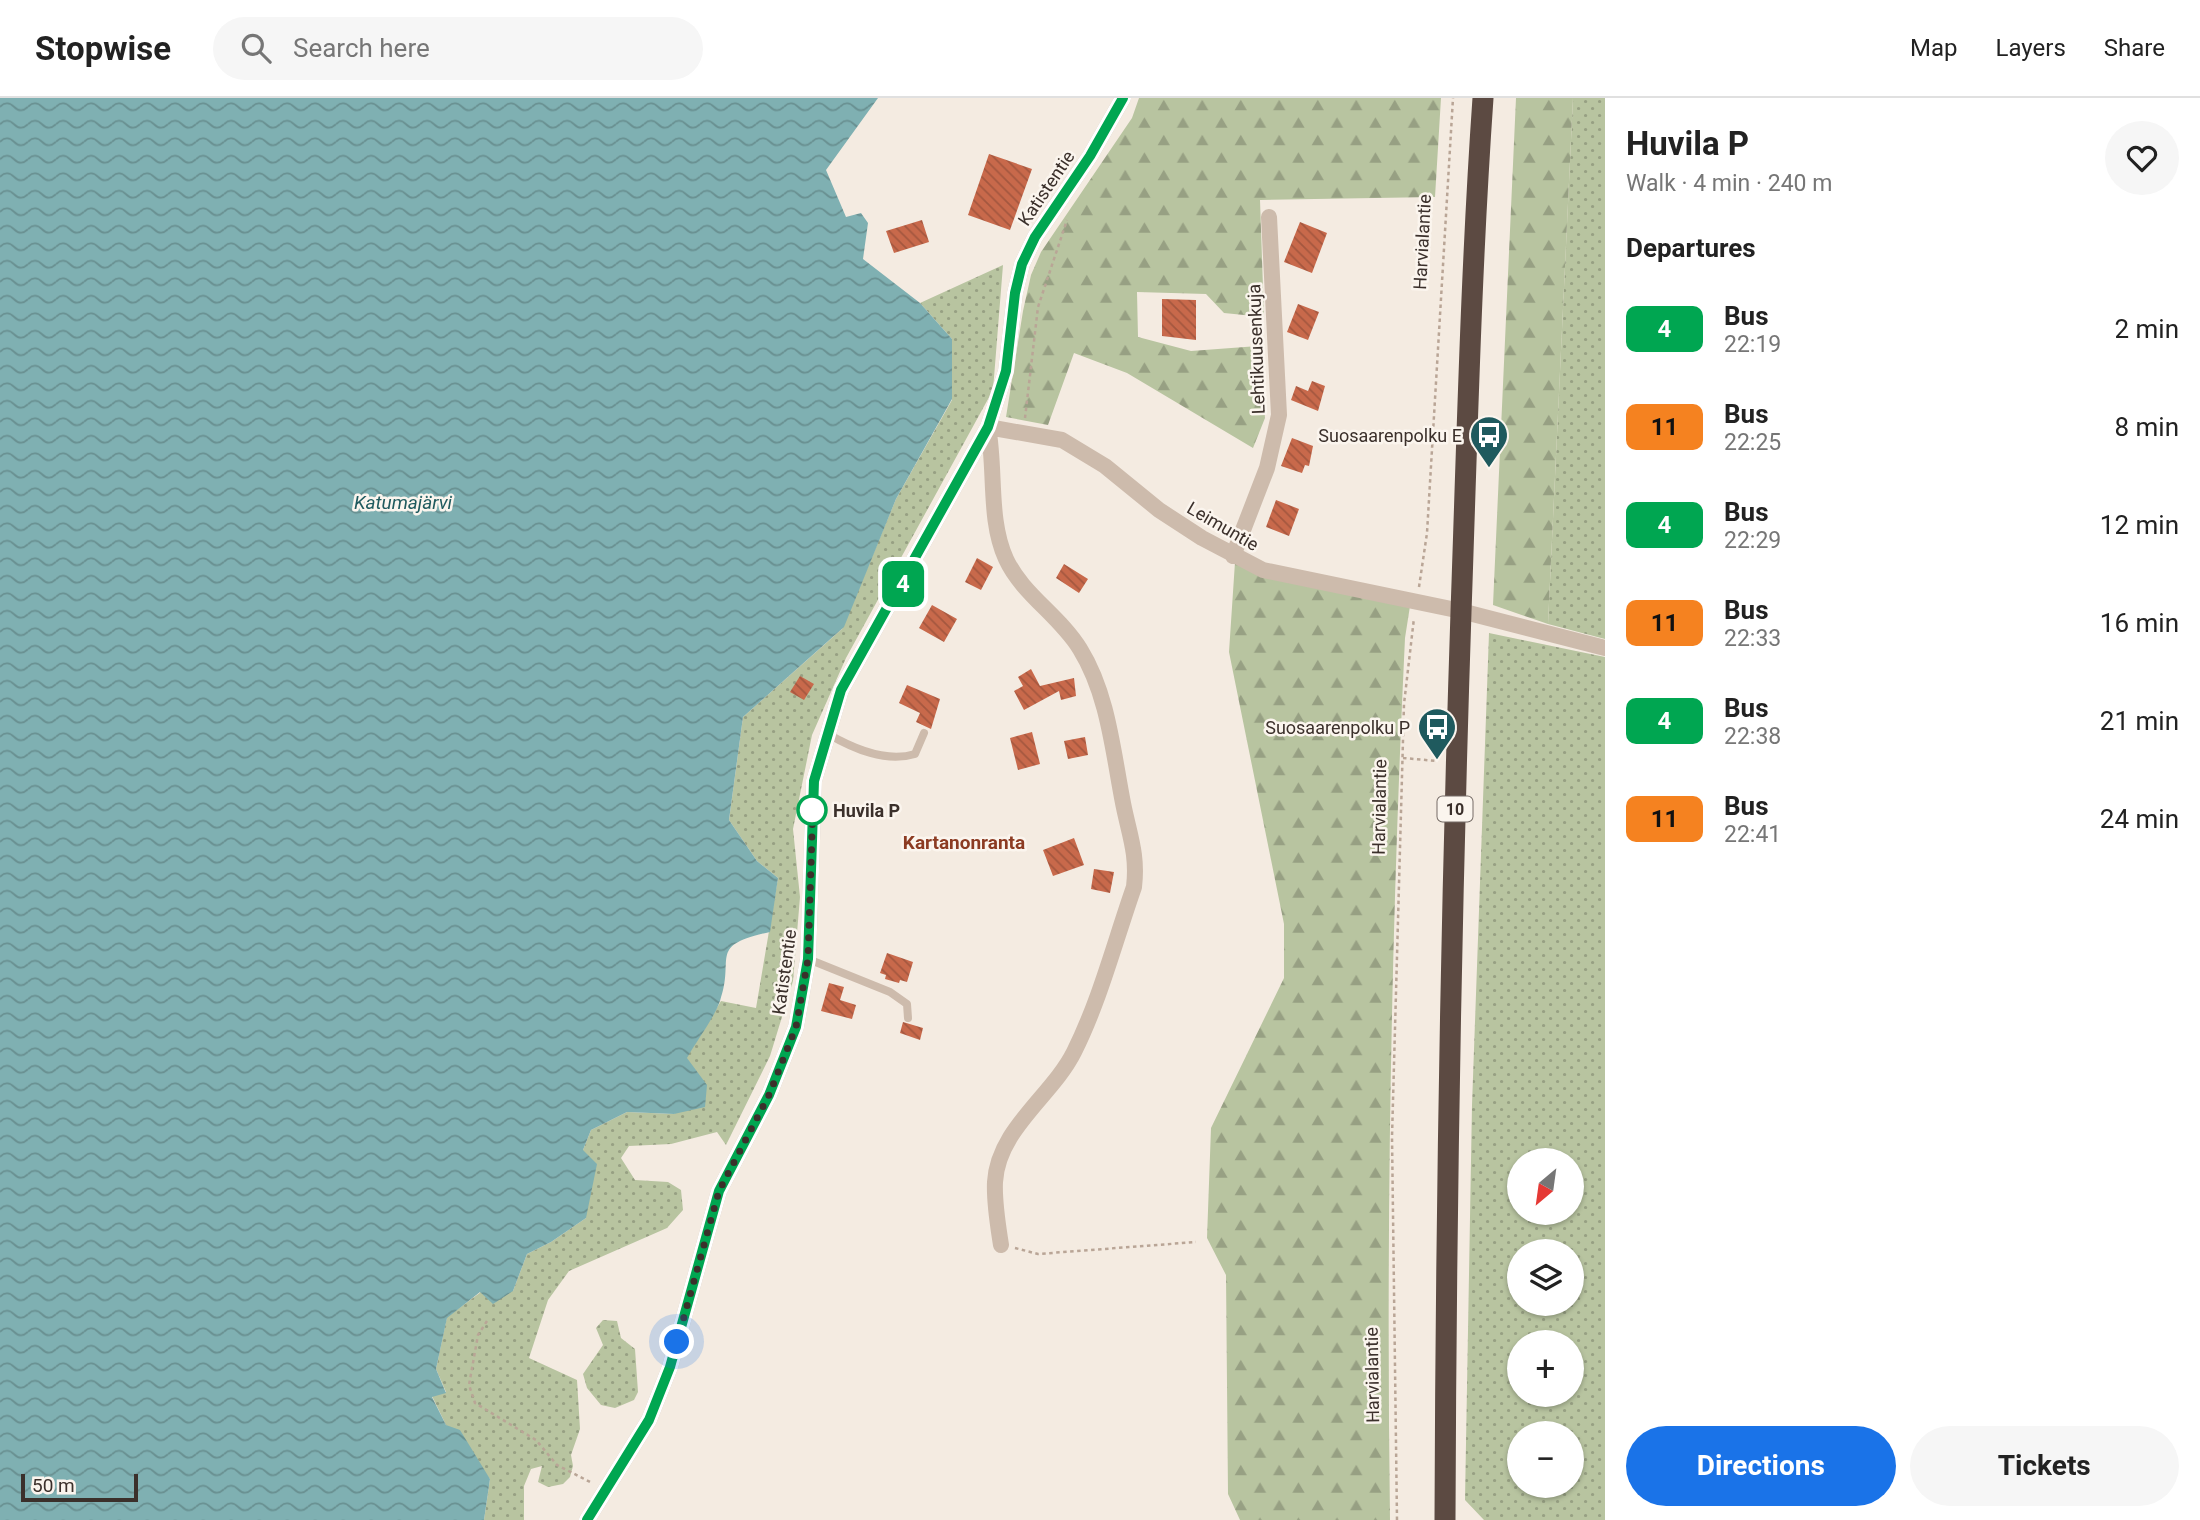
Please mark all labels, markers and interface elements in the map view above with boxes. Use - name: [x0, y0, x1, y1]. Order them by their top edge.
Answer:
- search box: [213, 17, 703, 80]
- text: Stopwise: [35, 29, 171, 68]
- icon: search: [237, 29, 275, 67]
- text: Search here: [293, 33, 430, 63]
- text: Map: [1910, 34, 1958, 62]
- text: Layers: [1996, 34, 2066, 62]
- text: Share: [2104, 34, 2165, 62]
- button: heart: [2105, 121, 2179, 195]
- text: Huvila P: [1626, 124, 1749, 163]
- street label: Katistentie: [1013, 147, 1079, 229]
- text: Walk · 4 min · 240 m: [1626, 170, 1832, 197]
- street label: Harvialantie: [1409, 194, 1435, 290]
- text: Departures: [1626, 233, 1756, 263]
- street label: Lehtikuusenkuja: [1243, 284, 1269, 414]
- text: Bus: [1724, 301, 1769, 331]
- text: 2 min: [2114, 314, 2179, 344]
- text: 4: [1658, 315, 1671, 343]
- text: 22:19: [1724, 331, 1781, 358]
- text: Bus: [1724, 399, 1769, 429]
- text: 8 min: [2114, 412, 2179, 442]
- text: 11: [1651, 413, 1678, 441]
- bus stop icon: Suosaarenpolku E: [1468, 414, 1510, 469]
- place label: Suosaarenpolku E: [1318, 425, 1462, 446]
- text: 22:25: [1724, 429, 1781, 456]
- water label: Katumajärvi: [354, 491, 453, 514]
- street label: Leimuntie: [1184, 497, 1262, 555]
- text: Bus: [1724, 497, 1769, 527]
- text: 12 min: [2100, 510, 2179, 540]
- text: 4: [1658, 511, 1671, 539]
- text: 22:29: [1724, 527, 1781, 554]
- line badge: 4: [880, 561, 926, 607]
- text: 4: [896, 570, 910, 598]
- text: Bus: [1724, 595, 1769, 625]
- text: 16 min: [2100, 608, 2179, 638]
- text: 11: [1651, 609, 1678, 637]
- text: 22:33: [1724, 625, 1781, 652]
- text: Bus: [1724, 693, 1769, 723]
- bus stop icon: Suosaarenpolku P: [1416, 706, 1458, 761]
- text: 21 min: [2100, 706, 2179, 736]
- text: 4: [1658, 707, 1671, 735]
- place label: Suosaarenpolku P: [1265, 717, 1410, 738]
- text: 22:38: [1724, 723, 1781, 750]
- street label: Harvialantie: [1368, 759, 1390, 855]
- text: Bus: [1724, 791, 1769, 821]
- marker: Huvila P: [797, 795, 827, 825]
- road number: 10: [1438, 796, 1472, 822]
- place label: Huvila P: [833, 800, 900, 821]
- text: 24 min: [2100, 804, 2179, 834]
- text: 11: [1651, 805, 1678, 833]
- text: 22:41: [1724, 821, 1781, 848]
- district label: Kartanonranta: [903, 831, 1025, 854]
- street label: Katistentie: [768, 928, 800, 1016]
- north arrow: [1507, 1148, 1584, 1225]
- map controls: [1507, 1148, 1584, 1498]
- button: layers: [1507, 1239, 1584, 1316]
- your location: [659, 1324, 694, 1359]
- street label: Harvialantie: [1361, 1327, 1383, 1423]
- button: +: [1507, 1330, 1584, 1407]
- button: −: [1507, 1421, 1584, 1498]
- button: Directions: [1626, 1426, 1896, 1506]
- button: Tickets: [1910, 1426, 2179, 1506]
- scale bar: [21, 1471, 138, 1503]
- text: 50 m: [32, 1474, 75, 1497]

